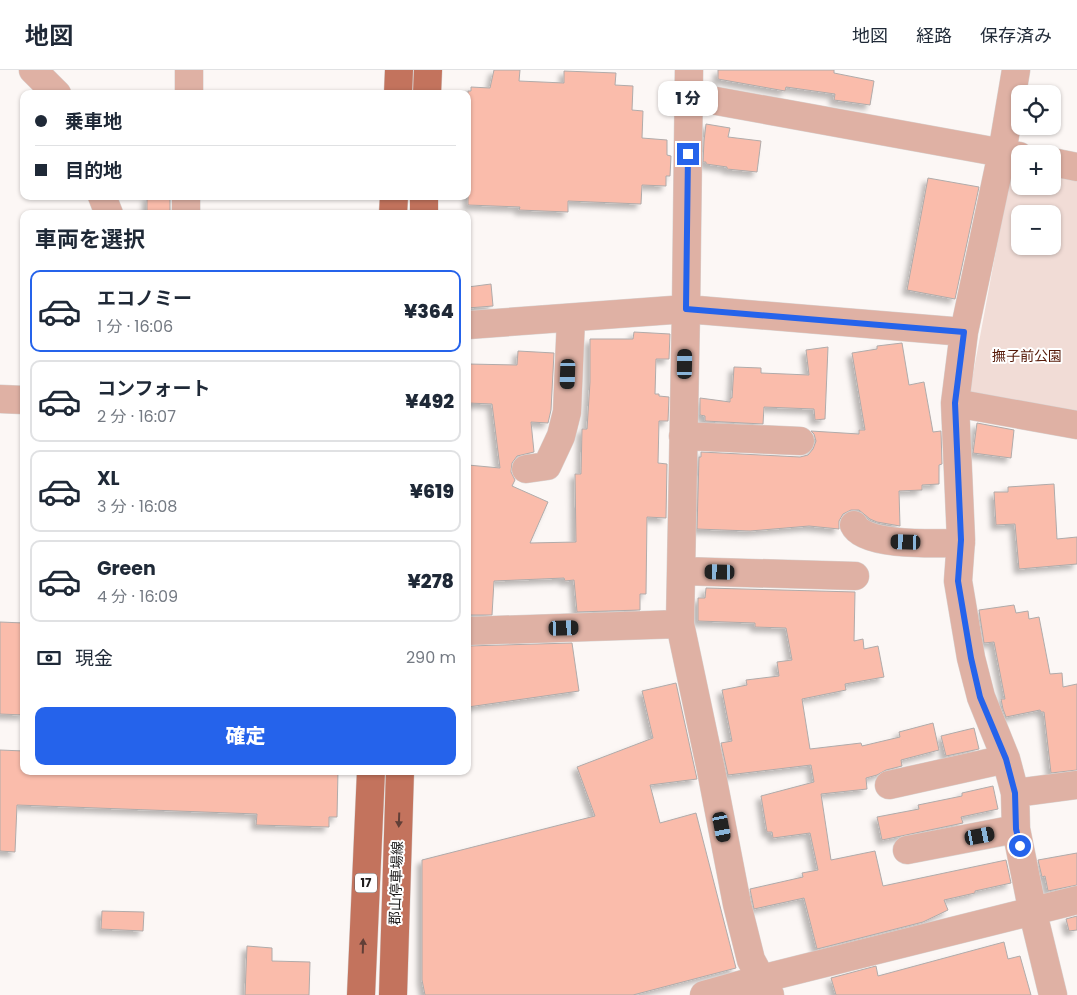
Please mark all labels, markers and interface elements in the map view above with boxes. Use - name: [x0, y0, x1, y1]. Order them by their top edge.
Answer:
- text: 地図: [25, 19, 73, 52]
- text: 地図: [852, 23, 888, 48]
- text: 経路: [916, 23, 952, 48]
- text: 保存済み: [980, 23, 1052, 48]
- callout: 1 分: [658, 82, 718, 116]
- map controls: [1011, 85, 1061, 255]
- button: locate: [1011, 85, 1061, 135]
- text: 1 分: [675, 87, 701, 110]
- text: 乗車地: [65, 108, 122, 135]
- route end: [677, 143, 699, 165]
- button: +: [1011, 145, 1061, 195]
- text: 目的地: [65, 157, 122, 184]
- button: −: [1011, 205, 1061, 255]
- text: 車両を選択: [35, 224, 145, 255]
- text: エコノミー: [97, 285, 192, 312]
- icon: car: [37, 289, 82, 334]
- text: ¥364: [404, 298, 454, 325]
- text: 1 分 · 16:06: [97, 315, 173, 338]
- park label: 撫子前公園: [992, 346, 1062, 366]
- car: [677, 349, 692, 379]
- car: [559, 359, 576, 389]
- text: コンフォート: [97, 375, 210, 402]
- icon: car: [37, 379, 82, 424]
- text: ¥492: [405, 388, 454, 415]
- text: 2 分 · 16:07: [97, 405, 176, 428]
- text: XL: [97, 465, 120, 492]
- icon: car: [37, 469, 82, 514]
- text: ¥619: [410, 478, 454, 505]
- text: 3 分 · 16:08: [97, 495, 177, 518]
- car: [890, 534, 921, 550]
- text: Green: [97, 555, 156, 582]
- icon: car: [37, 559, 82, 604]
- car: [704, 564, 735, 580]
- text: ¥278: [408, 568, 454, 595]
- text: 4 分 · 16:09: [97, 585, 178, 608]
- car: [548, 620, 579, 636]
- icon: cash: [35, 644, 63, 672]
- text: 現金: [75, 645, 113, 672]
- text: 290 m: [406, 646, 456, 669]
- button: 確定: [35, 707, 456, 765]
- car: [711, 811, 732, 843]
- one-way arrow: [394, 812, 402, 828]
- car: [963, 826, 996, 846]
- route start: [1009, 835, 1031, 857]
- street label: 郡山停車場線: [385, 841, 407, 925]
- road number: 17: [355, 874, 377, 892]
- one-way arrow: [360, 938, 368, 954]

